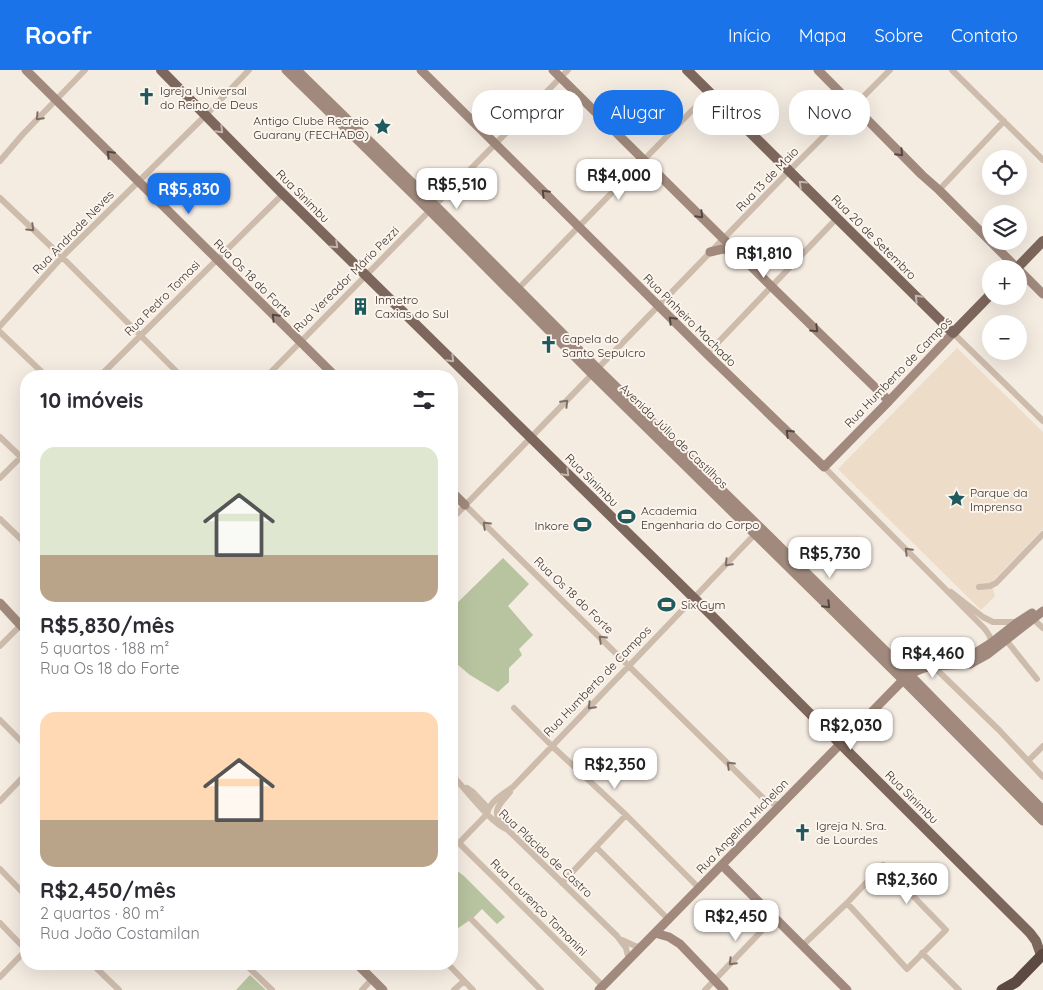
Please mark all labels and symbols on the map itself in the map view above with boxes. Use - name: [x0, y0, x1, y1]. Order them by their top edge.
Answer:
- place label: Igreja Universal do Reino de Deus: [160, 83, 258, 112]
- church icon: Igreja Universal do Reino de Deus: [136, 87, 156, 107]
- one-way arrow: [36, 112, 45, 121]
- place label: Antigo Clube Recreio Guarany (FECHADO): [253, 113, 369, 142]
- place icon: Antigo Clube Recreio Guarany (FECHADO): [373, 117, 393, 137]
- one-way arrow: [214, 124, 223, 133]
- street label: Rua 13 de Maio: [733, 144, 801, 214]
- one-way arrow: [895, 147, 904, 156]
- one-way arrow: [107, 151, 116, 160]
- pin: R$4,000: [573, 158, 665, 201]
- street label: Rua Sinimbu: [273, 166, 333, 226]
- pin: R$5,510: [411, 168, 503, 210]
- pin: R$5,830: [143, 172, 235, 215]
- one-way arrow: [799, 181, 808, 190]
- street label: Rua Andrade Neves: [29, 187, 117, 277]
- one-way arrow: [542, 190, 551, 199]
- street label: Rua 20 de Setembro: [828, 191, 920, 283]
- one-way arrow: [694, 210, 703, 219]
- one-way arrow: [25, 222, 34, 231]
- street label: Rua Vereador Mário Pezzi: [290, 223, 402, 335]
- street label: Rua Os 18 do Forte: [211, 236, 295, 320]
- pin: R$1,810: [718, 236, 810, 279]
- one-way arrow: [329, 239, 338, 248]
- street label: Rua Pedro Tomasi: [121, 257, 203, 339]
- street label: Rua Pinheiro Machado: [640, 270, 740, 370]
- place label: Inmetro Caxias do Sul: [375, 292, 449, 321]
- one-way arrow: [915, 295, 924, 304]
- building icon: Inmetro Caxias do Sul: [351, 296, 371, 316]
- street label: Rua Humberto de Campos: [841, 313, 955, 431]
- one-way arrow: [272, 314, 281, 323]
- one-way arrow: [669, 317, 678, 326]
- one-way arrow: [810, 324, 819, 333]
- place label: Capela do Santo Sepulcro: [562, 331, 646, 360]
- church icon: Capela do Santo Sepulcro: [538, 335, 558, 355]
- one-way arrow: [445, 353, 454, 362]
- street label: Avenida Júlio de Castilhos: [617, 380, 731, 492]
- one-way arrow: [559, 399, 568, 408]
- one-way arrow: [786, 430, 795, 439]
- street label: Rua Sinimbu: [562, 450, 622, 510]
- one-way arrow: [561, 467, 570, 476]
- place label: Parque da Imprensa: [970, 485, 1027, 514]
- place icon: Parque da Imprensa: [946, 489, 966, 509]
- place label: Academia Engenharia do Corpo: [641, 503, 760, 532]
- sports icon: Academia Engenharia do Corpo: [617, 507, 637, 527]
- sports icon: Inkore: [573, 515, 593, 535]
- place label: Inkore: [535, 518, 569, 533]
- one-way arrow: [483, 522, 492, 531]
- pin: R$5,730: [784, 536, 876, 579]
- one-way arrow: [905, 548, 914, 557]
- street label: Rua Os 18 do Forte: [531, 553, 617, 637]
- one-way arrow: [725, 557, 734, 566]
- sports icon: Six Gym: [657, 594, 677, 614]
- place label: Six Gym: [681, 597, 726, 612]
- one-way arrow: [821, 599, 830, 608]
- street label: Rua Humberto de Campos: [540, 622, 654, 740]
- one-way arrow: [598, 636, 607, 645]
- pin: R$4,460: [887, 636, 979, 679]
- one-way arrow: [588, 700, 597, 709]
- pin: R$2,030: [805, 708, 897, 751]
- pin: R$2,350: [569, 748, 661, 790]
- one-way arrow: [727, 762, 736, 771]
- street label: Rua Sinimbu: [882, 767, 942, 827]
- street label: Rua Angelina Michelon: [693, 775, 791, 877]
- street label: Rua Plácido de Castro: [496, 806, 596, 900]
- place label: Igreja N. Sra. de Lourdes: [816, 818, 886, 847]
- church icon: Igreja N. Sra. de Lourdes: [792, 822, 812, 842]
- street label: Rua Lourenço Tomanini: [487, 855, 591, 959]
- pin: R$2,360: [861, 862, 953, 905]
- pin: R$2,450: [690, 900, 782, 942]
- one-way arrow: [729, 956, 738, 965]

